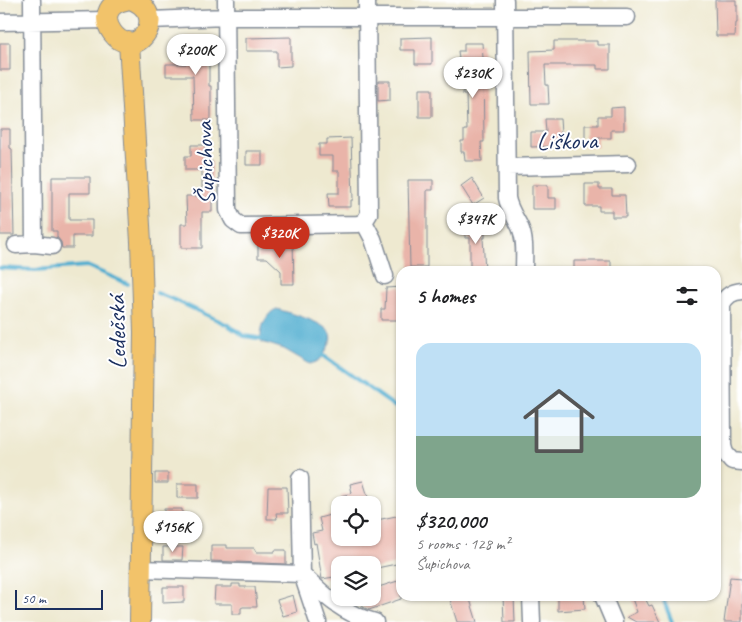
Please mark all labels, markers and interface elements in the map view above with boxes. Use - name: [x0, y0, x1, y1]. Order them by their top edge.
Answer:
- pin: $200K: [161, 34, 231, 76]
- text: $200K: [178, 40, 214, 60]
- pin: $230K: [438, 56, 508, 99]
- text: $230K: [455, 63, 491, 83]
- street label: Šupichova: [187, 119, 222, 205]
- street label: Liškova: [536, 124, 600, 158]
- pin: $347K: [441, 202, 511, 245]
- text: $347K: [458, 209, 494, 229]
- pin: $320K: [245, 216, 315, 259]
- text: $320K: [262, 223, 298, 243]
- icon: filters: [673, 282, 701, 310]
- text: 5 homes: [416, 283, 475, 309]
- street label: Ledečská: [100, 293, 134, 369]
- icon: home: [514, 376, 604, 466]
- map controls: [331, 496, 381, 606]
- button: locate: [331, 496, 381, 546]
- text: $320,000: [416, 508, 486, 534]
- pin: $156K: [138, 510, 208, 553]
- text: $156K: [154, 517, 192, 537]
- text: 5 rooms · 128 m²: [416, 534, 510, 554]
- text: Šupichova: [416, 554, 469, 574]
- button: layers: [331, 556, 381, 606]
- scale bar: [15, 587, 102, 610]
- text: 50 m: [22, 590, 46, 607]

